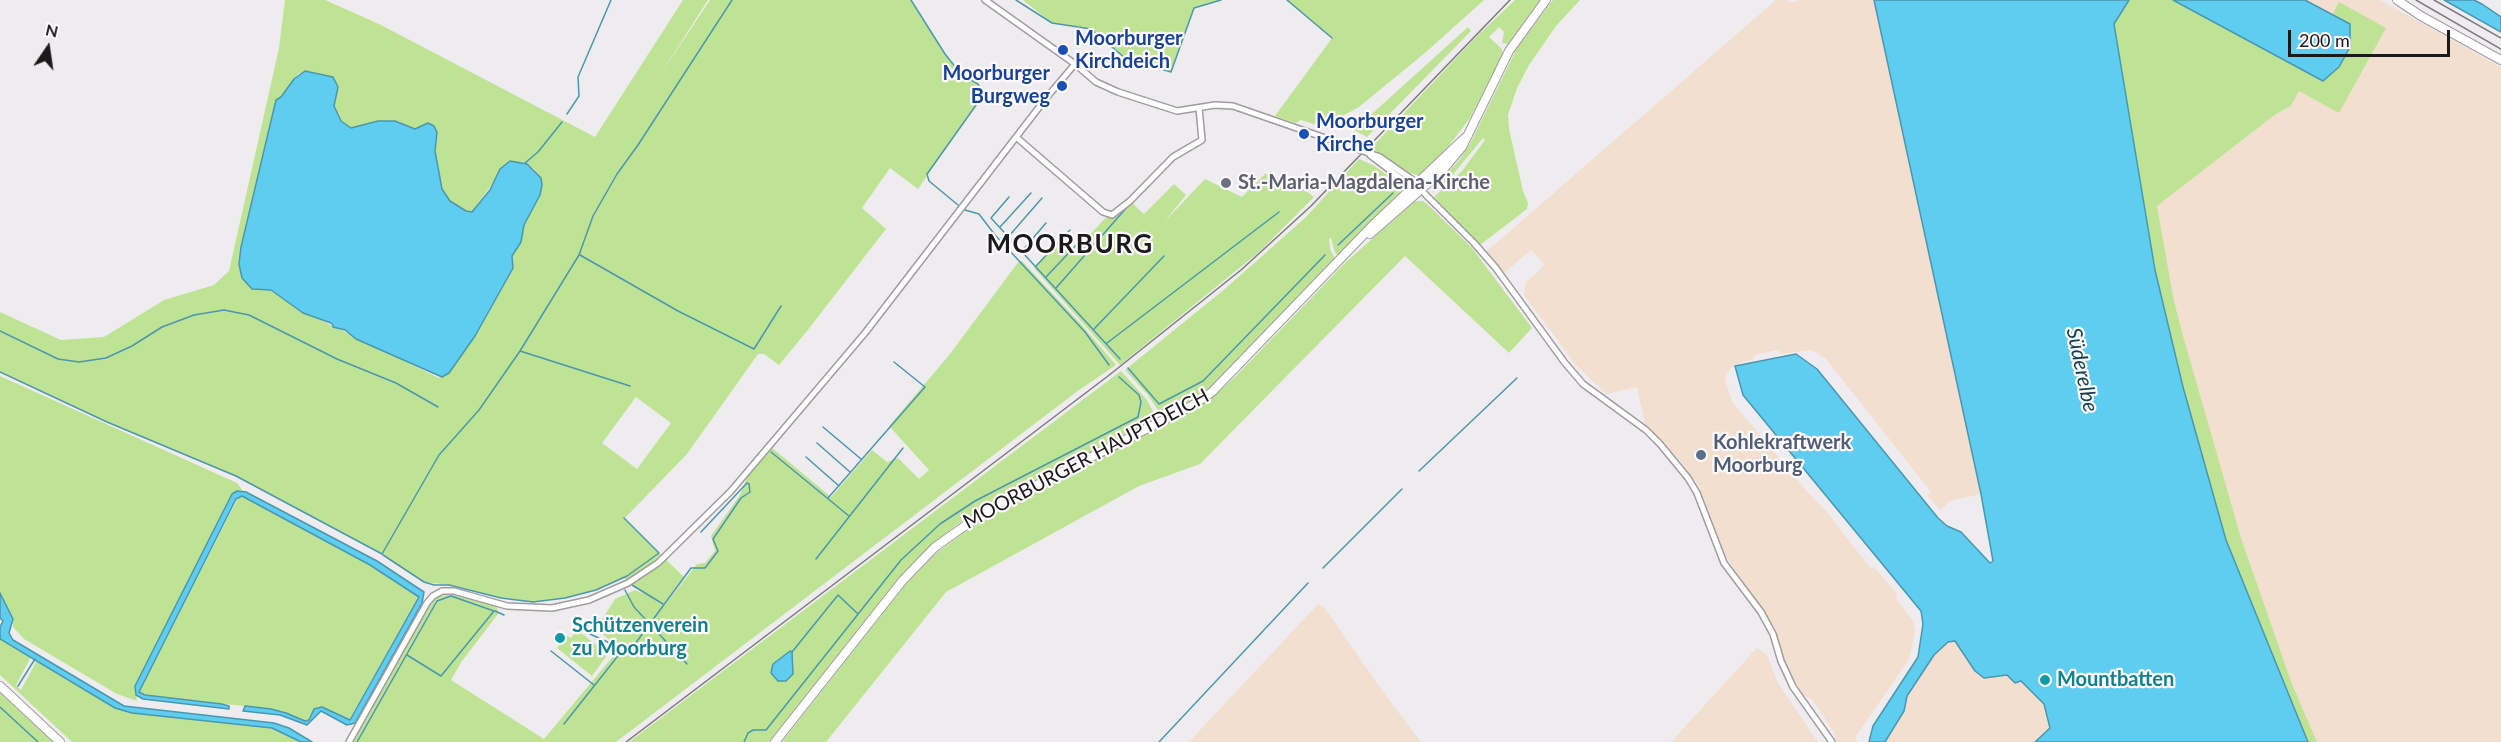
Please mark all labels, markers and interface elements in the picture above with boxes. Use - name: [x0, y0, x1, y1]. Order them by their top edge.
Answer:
- north arrow: [18, 18, 78, 78]
- scale bar: [2291, 18, 2453, 56]
- text: N: [44, 19, 60, 41]
- place label: Moorburger Kirchdeich: [1075, 27, 1183, 74]
- text: 200 m: [2299, 29, 2350, 51]
- marker: Moorburger Kirchdeich: [1056, 43, 1070, 57]
- place label: Moorburger Burgweg: [942, 62, 1050, 109]
- marker: Moorburger Burgweg: [1055, 79, 1069, 93]
- place label: Moorburger Kirche: [1316, 110, 1424, 157]
- marker: Moorburger Kirche: [1297, 127, 1311, 141]
- place label: St.-Maria-Magdalena-Kirche: [1238, 171, 1490, 195]
- marker: St.-Maria-Magdalena-Kirche: [1219, 176, 1233, 190]
- district label: MOORBURG: [986, 229, 1154, 261]
- water label: Süderelbe: [2061, 326, 2103, 414]
- street label: MOORBURGER HAUPTDEICH: [959, 384, 1213, 534]
- place label: Kohlekraftwerk Moorburg: [1713, 431, 1851, 478]
- marker: Kohlekraftwerk Moorburg: [1694, 448, 1708, 462]
- place label: Schützenverein zu Moorburg: [572, 614, 708, 661]
- marker: Schützenverein zu Moorburg: [553, 631, 567, 645]
- place label: Mountbatten: [2057, 668, 2174, 692]
- marker: Mountbatten: [2038, 673, 2052, 687]

